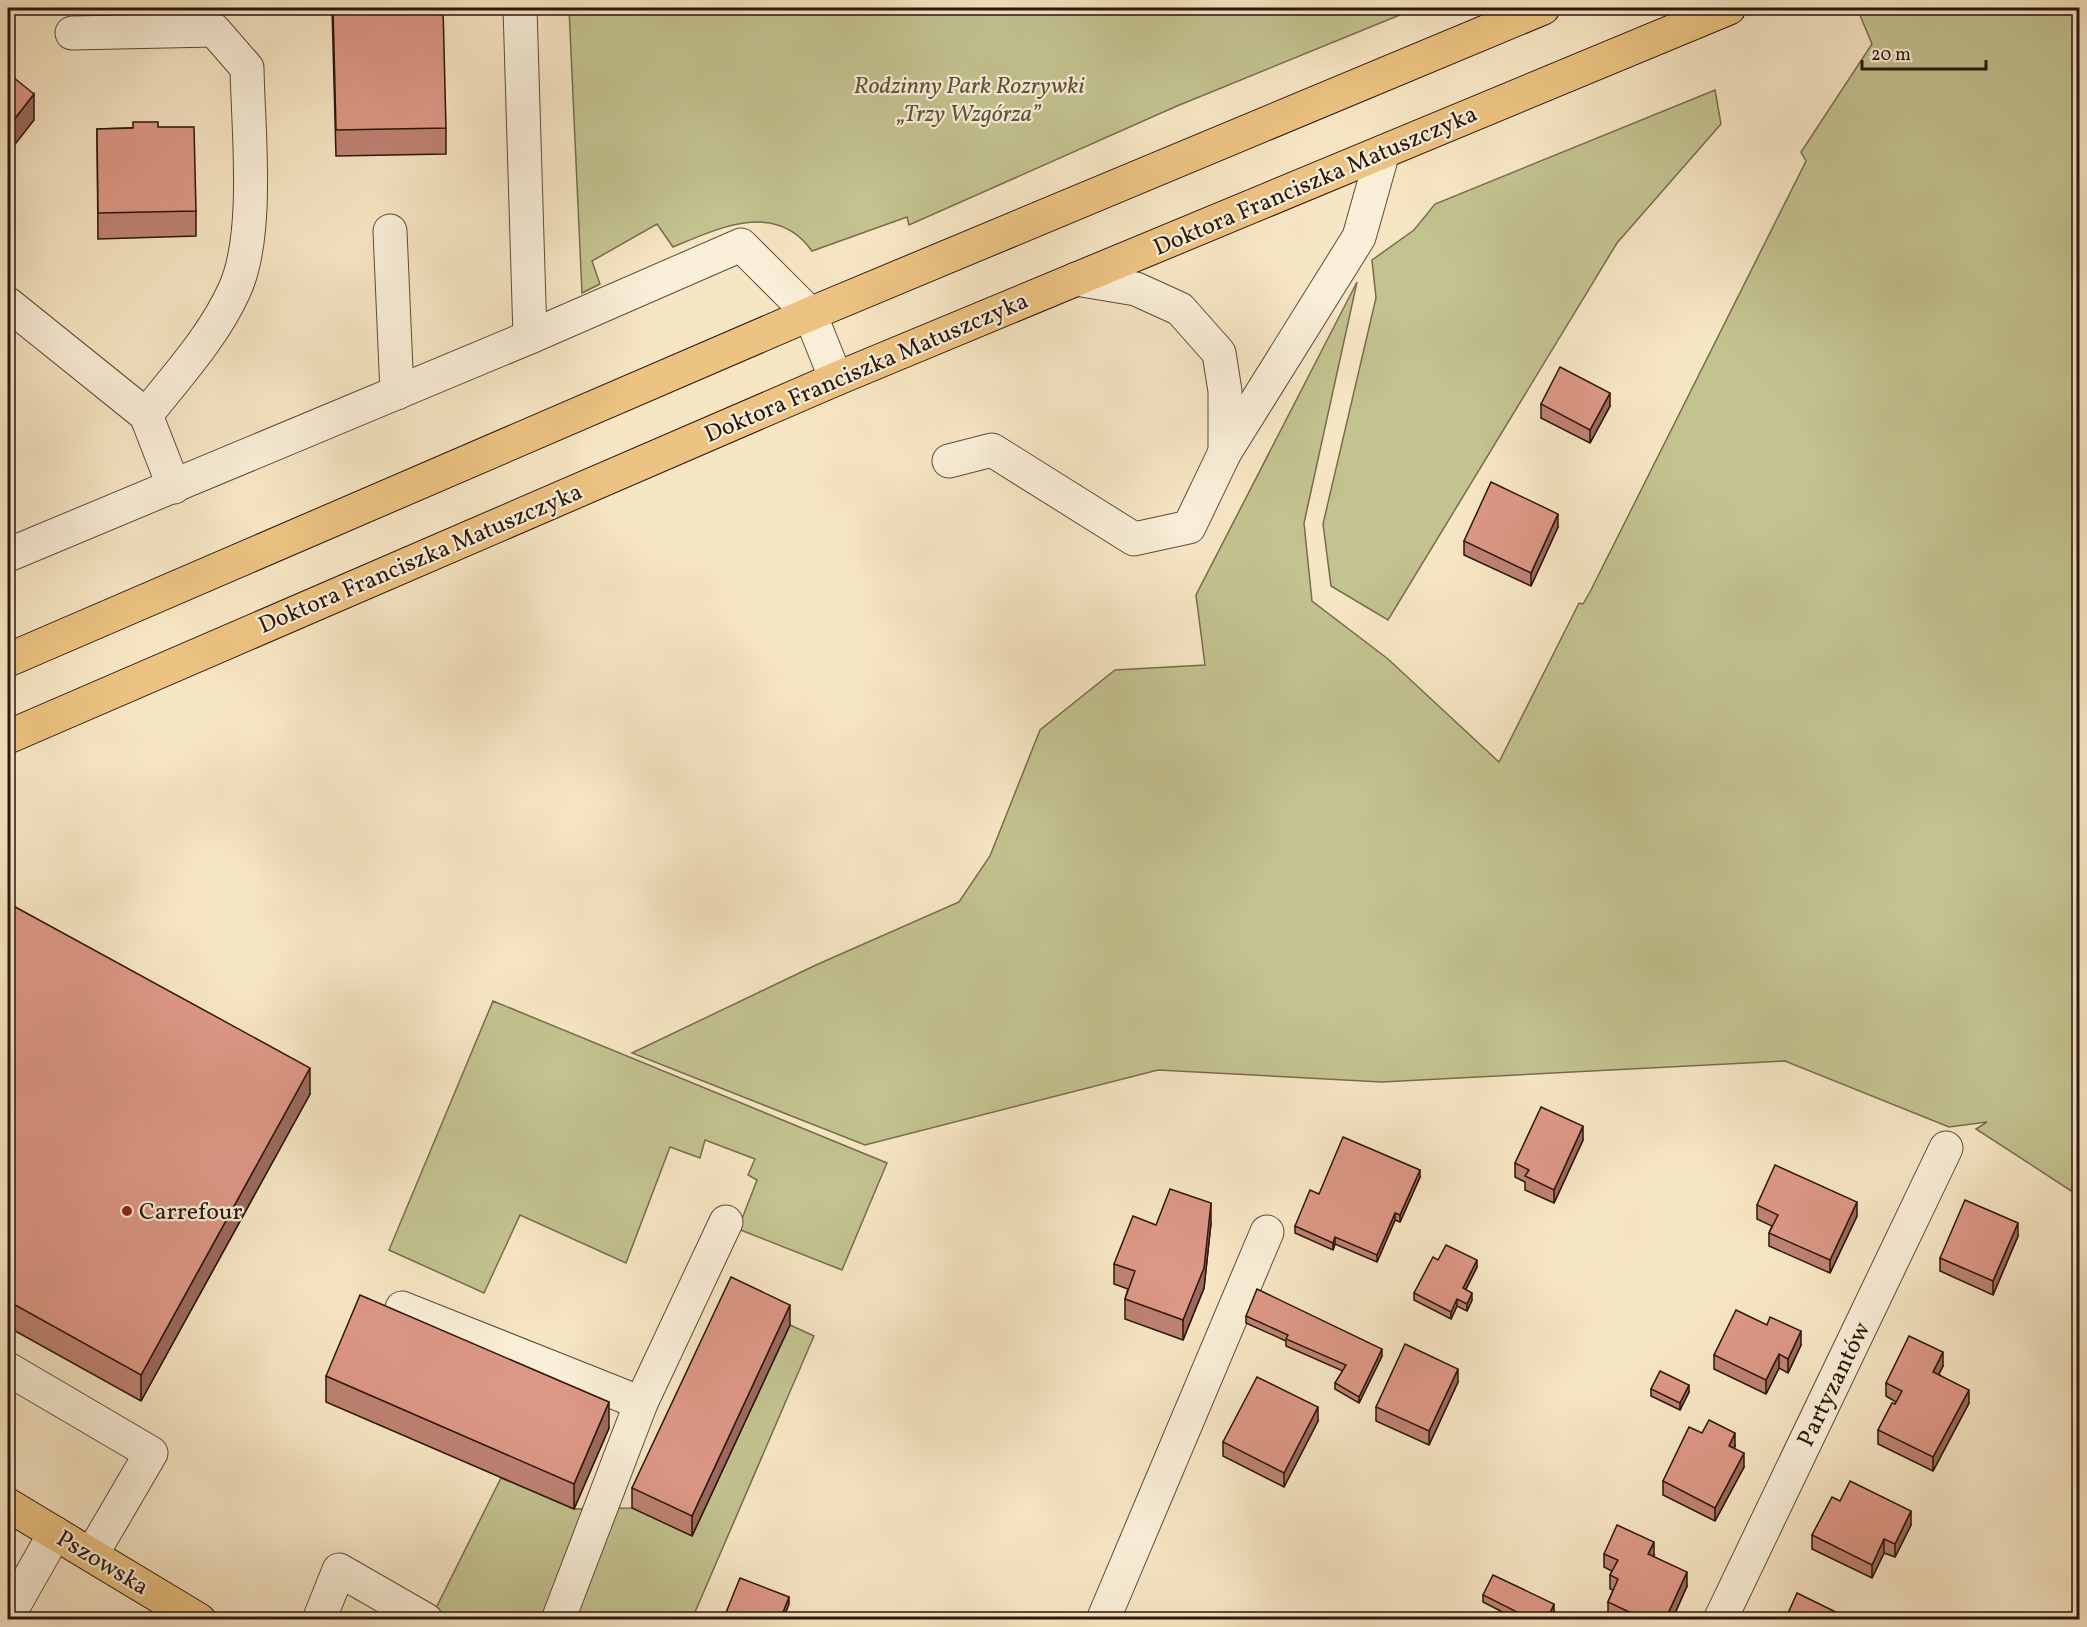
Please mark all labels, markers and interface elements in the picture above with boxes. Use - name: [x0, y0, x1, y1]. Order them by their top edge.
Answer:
- scale bar: [1862, 33, 1986, 71]
- text: 20 m: [1871, 43, 1911, 68]
- park label: Rodzinny Park Rozrywki „Trzy Wzgórza”: [854, 70, 1085, 132]
- street label: Doktora Franciszka Matuszczyka: [1149, 98, 1483, 266]
- street label: Doktora Franciszka Matuszczyka: [700, 285, 1034, 453]
- street label: Doktora Franciszka Matuszczyka: [254, 476, 588, 644]
- place label: Carrefour: [139, 1196, 243, 1230]
- marker: Carrefour: [120, 1204, 134, 1218]
- street label: Partyzantów: [1790, 1316, 1880, 1453]
- street label: Pszowska: [49, 1523, 155, 1605]

